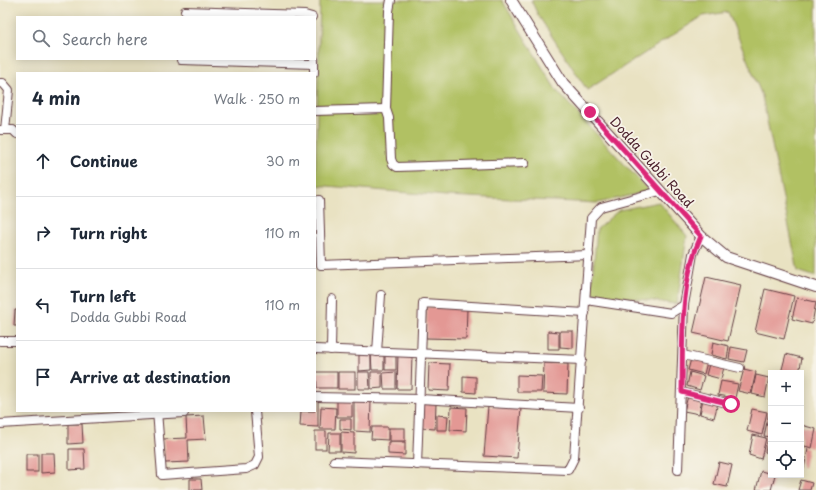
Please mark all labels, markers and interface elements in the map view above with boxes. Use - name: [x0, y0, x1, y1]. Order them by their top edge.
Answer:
- search box: [16, 16, 316, 60]
- icon: search: [30, 27, 52, 49]
- text: Search here: [62, 27, 148, 50]
- text: 4 min: [32, 85, 80, 111]
- text: Walk · 250 m: [214, 89, 300, 108]
- route end: [581, 103, 599, 121]
- street label: Dodda Gubbi Road: [606, 112, 699, 212]
- text: Continue: [70, 149, 138, 172]
- icon: ahead: [32, 150, 54, 172]
- text: 30 m: [266, 151, 300, 170]
- text: Turn right: [70, 221, 147, 244]
- icon: right: [32, 222, 54, 244]
- text: 110 m: [265, 223, 300, 242]
- text: Turn left: [70, 284, 136, 307]
- icon: left: [32, 294, 54, 316]
- text: 110 m: [265, 295, 300, 314]
- text: Dodda Gubbi Road: [70, 307, 187, 326]
- text: Arrive at destination: [70, 365, 231, 388]
- icon: arrive: [32, 366, 54, 388]
- map controls: [768, 370, 804, 478]
- button: +: [768, 370, 804, 406]
- route start: [722, 395, 740, 413]
- button: −: [768, 406, 804, 442]
- button: locate: [768, 442, 804, 478]

